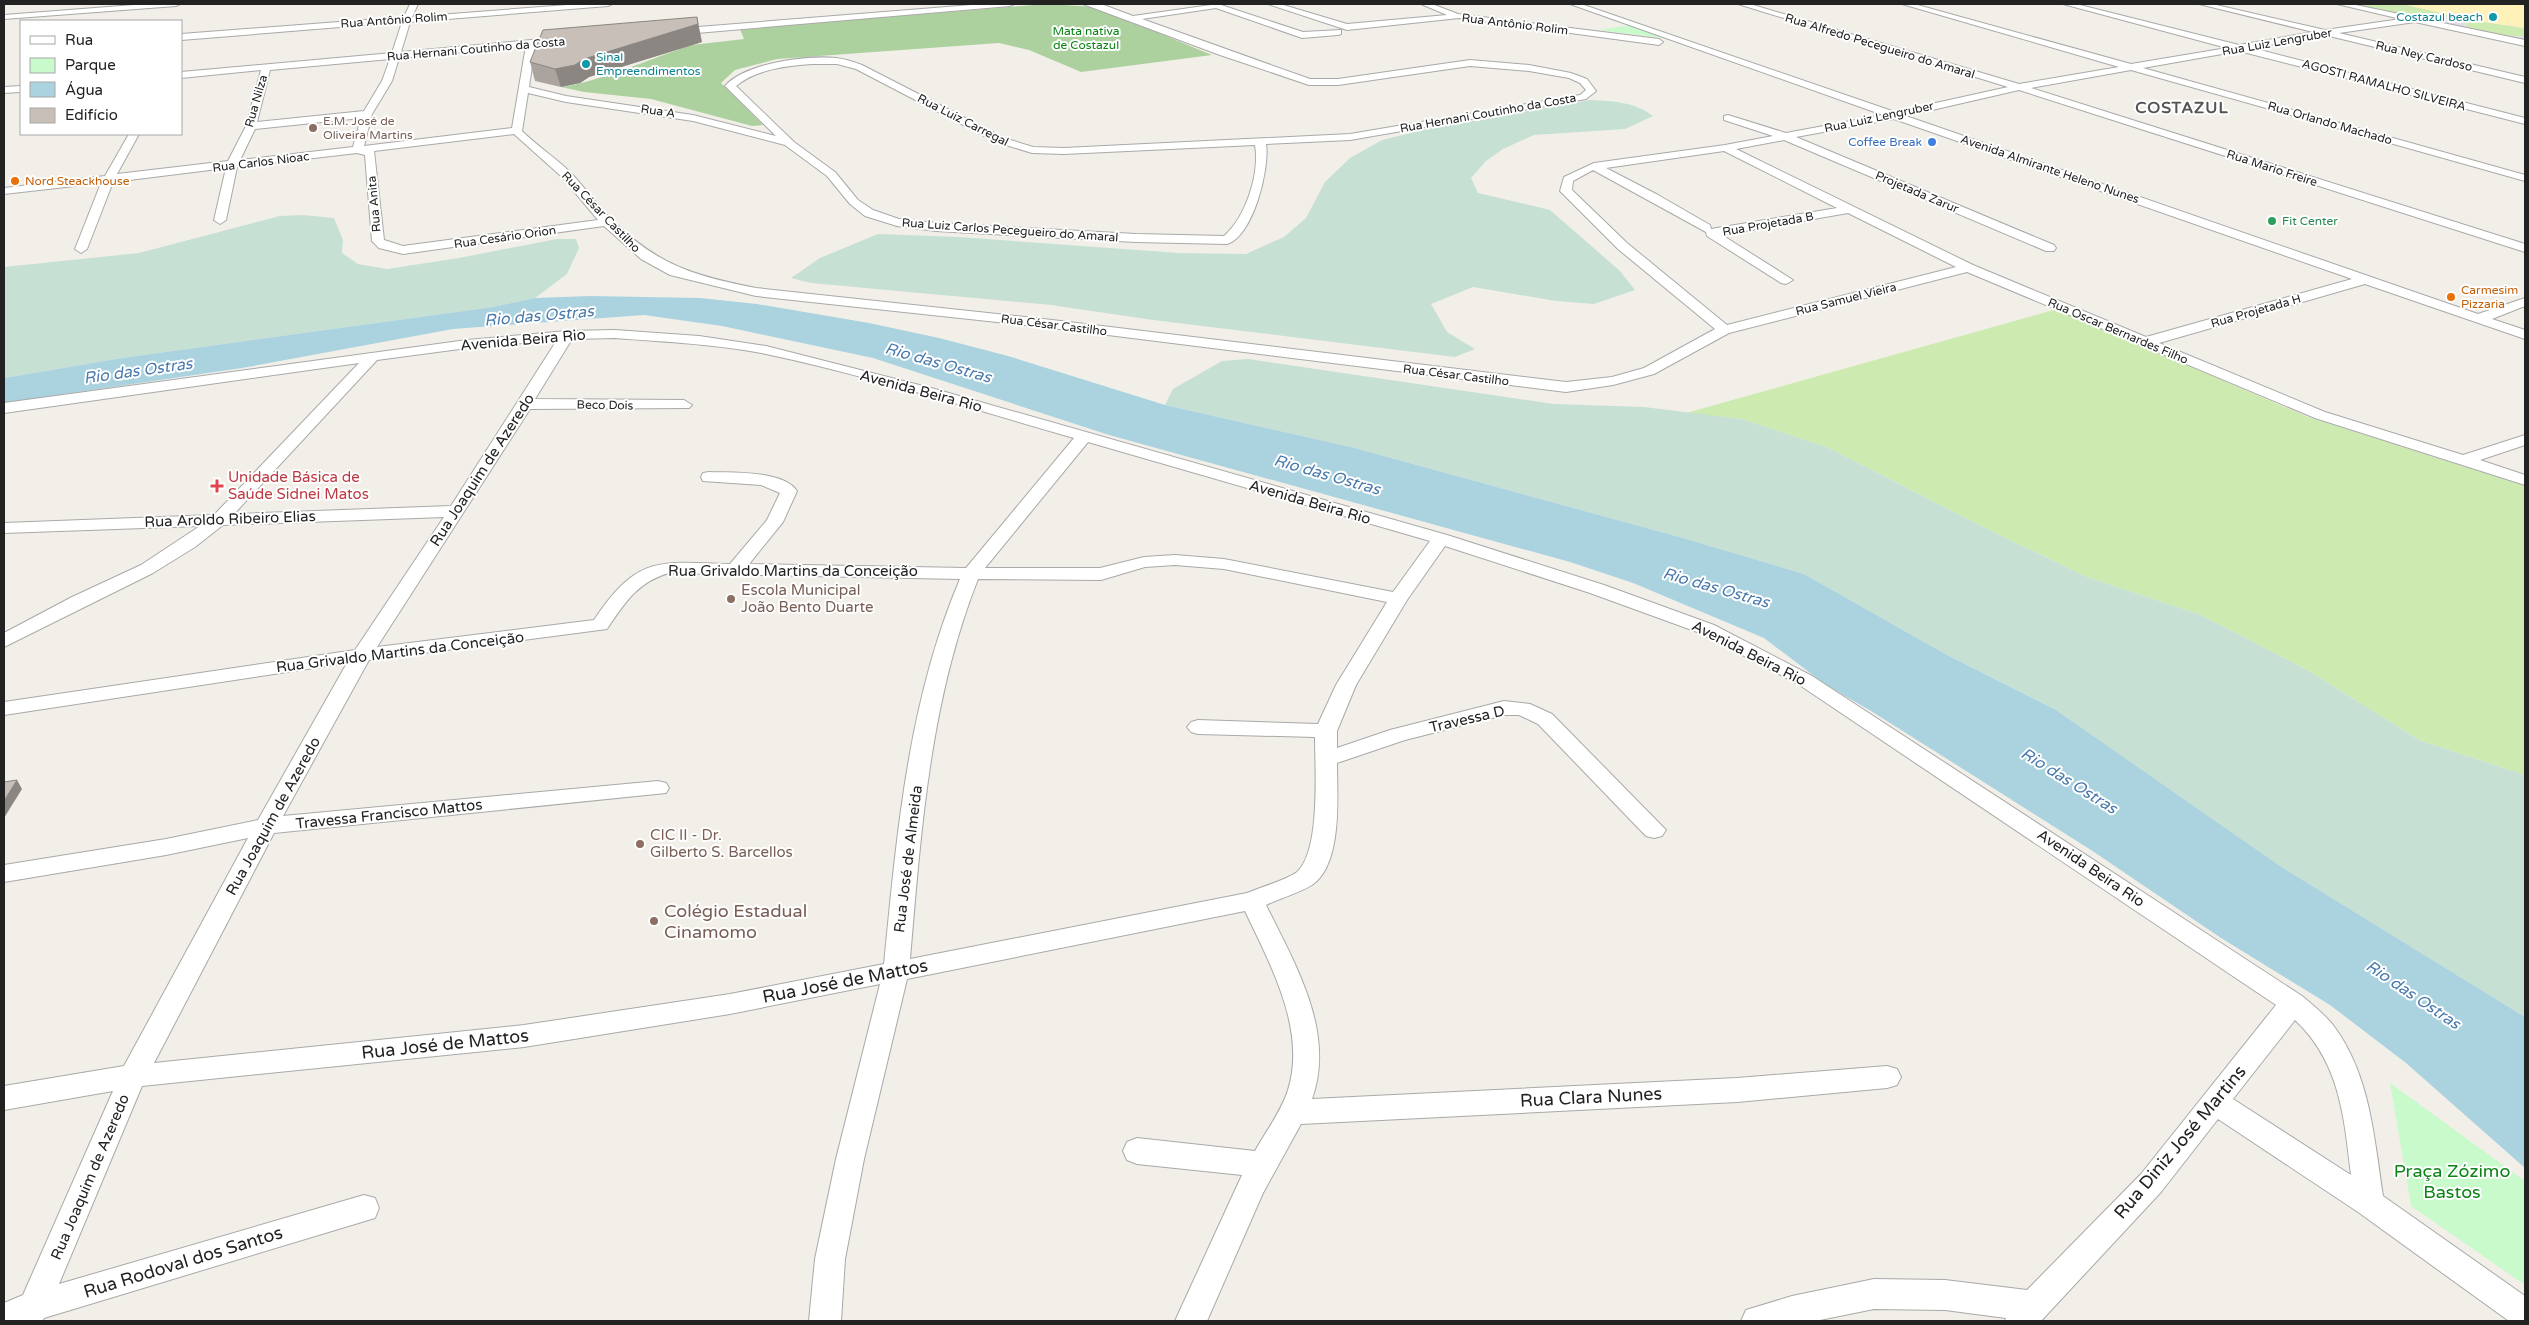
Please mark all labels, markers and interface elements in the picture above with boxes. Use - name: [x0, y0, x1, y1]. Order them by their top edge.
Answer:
- street label: Rua Antônio Rolim: [340, 9, 448, 31]
- street label: Rua Alfredo Pecegueiro do Amaral: [1783, 10, 1977, 82]
- place label: Costazul beach: [2396, 10, 2483, 24]
- street label: Rua Antônio Rolim: [1461, 11, 1569, 37]
- marker: Costazul beach: [2487, 11, 2499, 23]
- legend: [20, 20, 182, 135]
- park label: Mata nativa de Costazul: [1052, 24, 1120, 52]
- street label: Rua Luiz Lengruber: [2221, 25, 2333, 59]
- text: Rua: [65, 31, 93, 49]
- street label: Rua Hernani Coutinho da Costa: [386, 34, 566, 64]
- street label: Rua Ney Cardoso: [2374, 38, 2474, 74]
- place label: Sinal Empreendimentos: [596, 50, 701, 78]
- text: Parque: [65, 56, 116, 74]
- street label: AGOSTI RAMALHO SILVEIRA: [2300, 56, 2468, 114]
- marker: Sinal Empreendimentos: [580, 58, 592, 70]
- street label: Rua Nilza: [242, 73, 270, 129]
- text: Água: [65, 81, 103, 99]
- street label: Rua Luiz Carregal: [915, 91, 1011, 149]
- street label: Rua Hernani Coutinho da Costa: [1399, 91, 1577, 135]
- street label: Rua Luiz Lengruber: [1823, 98, 1935, 135]
- district label: COSTAZUL: [2135, 98, 2229, 118]
- street label: Rua Orlando Machado: [2266, 99, 2394, 147]
- street label: Rua A: [640, 102, 676, 120]
- text: Edifício: [65, 106, 118, 124]
- place label: E.M. José de Oliveira Martins: [323, 114, 413, 142]
- marker: E.M. José de Oliveira Martins: [307, 122, 319, 134]
- street label: Avenida Almirante Heleno Nunes: [1959, 132, 2141, 206]
- place label: Coffee Break: [1848, 135, 1922, 149]
- marker: Coffee Break: [1926, 136, 1938, 148]
- street label: Rua Mario Freire: [2225, 147, 2319, 189]
- street label: Rua Carlos Nioac: [212, 149, 310, 175]
- street label: Projetada Zarur: [1873, 168, 1961, 216]
- street label: Rua César Castilho: [559, 169, 643, 255]
- place label: Nord Steackhouse: [25, 174, 130, 188]
- marker: Nord Steackhouse: [9, 175, 21, 187]
- street label: Rua Anita: [365, 175, 383, 233]
- street label: Rua Projetada B: [1721, 209, 1815, 239]
- place label: Fit Center: [2282, 214, 2338, 228]
- street label: Rua Luiz Carlos Pecegueiro do Amaral: [901, 215, 1119, 245]
- marker: Fit Center: [2266, 215, 2278, 227]
- street label: Rua Cesário Orion: [453, 223, 557, 251]
- street label: Rua Samuel Vieira: [1794, 280, 1898, 318]
- place label: Carmesim Pizzaria: [2461, 283, 2518, 311]
- street label: Rua Projetada H: [2209, 291, 2303, 331]
- marker: Carmesim Pizzaria: [2445, 291, 2457, 303]
- street label: Rua Oscar Bernardes Filho: [2046, 295, 2190, 367]
- water label: Rio das Ostras: [484, 301, 596, 331]
- street label: Rua César Castilho: [1000, 312, 1108, 338]
- street label: Avenida Beira Rio: [460, 326, 586, 354]
- water label: Rio das Ostras: [883, 338, 995, 388]
- water label: Rio das Ostras: [82, 353, 195, 389]
- street label: Rua César Castilho: [1402, 362, 1510, 388]
- street label: Avenida Beira Rio: [858, 366, 984, 416]
- street label: Rua Joaquim de Azeredo: [426, 390, 538, 550]
- street label: Beco Dois: [577, 398, 634, 412]
- water label: Rio das Ostras: [1272, 450, 1384, 500]
- place label: Unidade Básica de Saúde Sidnei Matos: [228, 468, 369, 503]
- street label: Avenida Beira Rio: [1247, 476, 1373, 528]
- marker: Unidade Básica de Saúde Sidnei Matos: [210, 479, 224, 493]
- street label: Rua Aroldo Ribeiro Elias: [144, 507, 316, 531]
- street label: Rua Grivaldo Martins da Conceição: [668, 562, 918, 580]
- water label: Rio das Ostras: [1661, 563, 1773, 613]
- place label: Escola Municipal João Bento Duarte: [741, 581, 874, 616]
- marker: Escola Municipal João Bento Duarte: [725, 593, 737, 605]
- street label: Avenida Beira Rio: [1689, 616, 1809, 690]
- street label: Rua Grivaldo Martins da Conceição: [275, 628, 525, 676]
- street label: Travessa D: [1428, 702, 1506, 736]
- street label: Rua Joaquim de Azeredo: [222, 734, 324, 898]
- water label: Rio das Ostras: [2017, 743, 2122, 819]
- street label: Rua José de Almeida: [890, 784, 926, 934]
- street label: Travessa Francisco Mattos: [295, 795, 483, 833]
- street label: Avenida Beira Rio: [2034, 825, 2148, 911]
- place label: CIC II - Dr. Gilberto S. Barcellos: [650, 826, 793, 861]
- marker: CIC II - Dr. Gilberto S. Barcellos: [634, 838, 646, 850]
- place label: Colégio Estadual Cinamomo: [664, 900, 807, 943]
- marker: Colégio Estadual Cinamomo: [648, 915, 660, 927]
- street label: Rua José de Mattos: [760, 954, 930, 1008]
- water label: Rio das Ostras: [2362, 956, 2465, 1035]
- street label: Rua José de Mattos: [360, 1024, 530, 1064]
- street label: Rua Diniz José Martins: [2109, 1061, 2251, 1223]
- street label: Rua Clara Nunes: [1519, 1082, 1663, 1112]
- street label: Rua Joaquim de Azeredo: [47, 1091, 133, 1263]
- park label: Praça Zózimo Bastos: [2394, 1160, 2510, 1203]
- street label: Rua Rodoval dos Santos: [81, 1221, 285, 1303]

